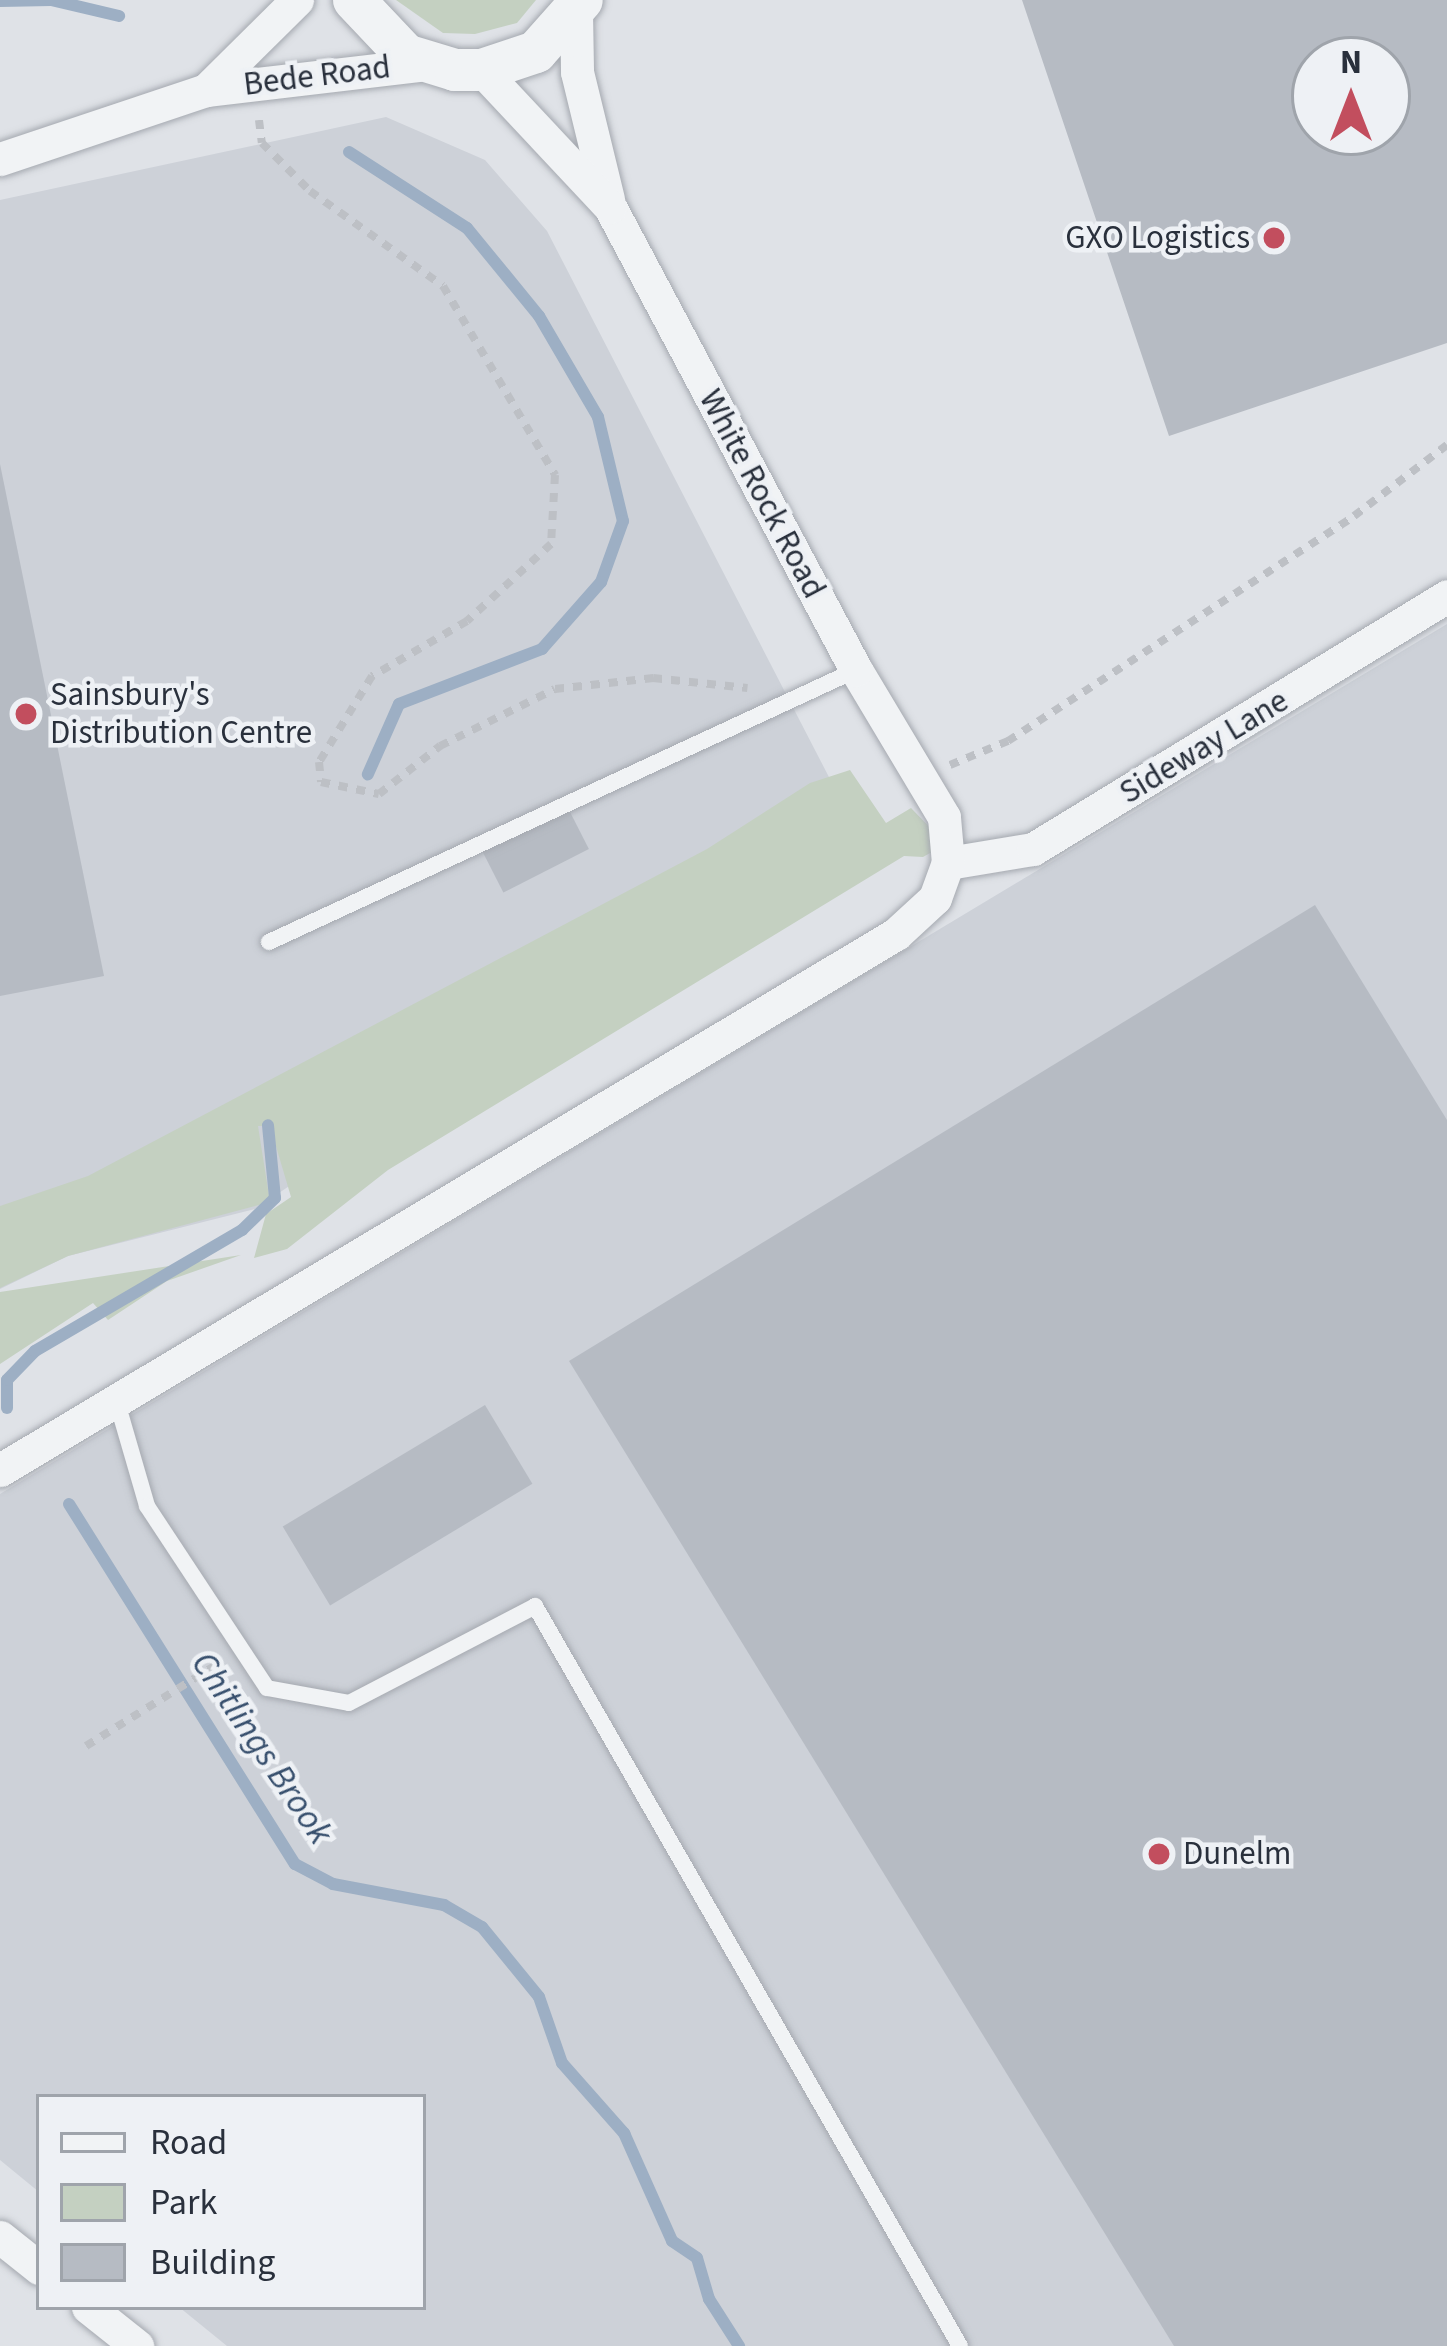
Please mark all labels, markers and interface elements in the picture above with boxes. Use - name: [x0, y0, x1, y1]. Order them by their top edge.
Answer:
- north arrow: [1291, 36, 1411, 156]
- text: N: [1340, 39, 1362, 86]
- street label: Bede Road: [241, 47, 393, 105]
- place label: GXO Logistics: [1065, 218, 1250, 258]
- marker: GXO Logistics: [1261, 225, 1287, 251]
- street label: White Rock Road: [690, 383, 834, 605]
- place label: Sainsbury's Distribution Centre: [50, 675, 312, 753]
- street label: Sideway Lane: [1112, 681, 1296, 813]
- marker: Sainsbury's Distribution Centre: [13, 701, 39, 727]
- water label: Chitlings Brook: [182, 1644, 342, 1852]
- place label: Dunelm: [1183, 1834, 1291, 1874]
- marker: Dunelm: [1146, 1841, 1172, 1867]
- legend: [36, 2094, 426, 2310]
- text: Road: [150, 2117, 227, 2168]
- text: Park: [150, 2177, 217, 2228]
- text: Building: [150, 2237, 275, 2288]

